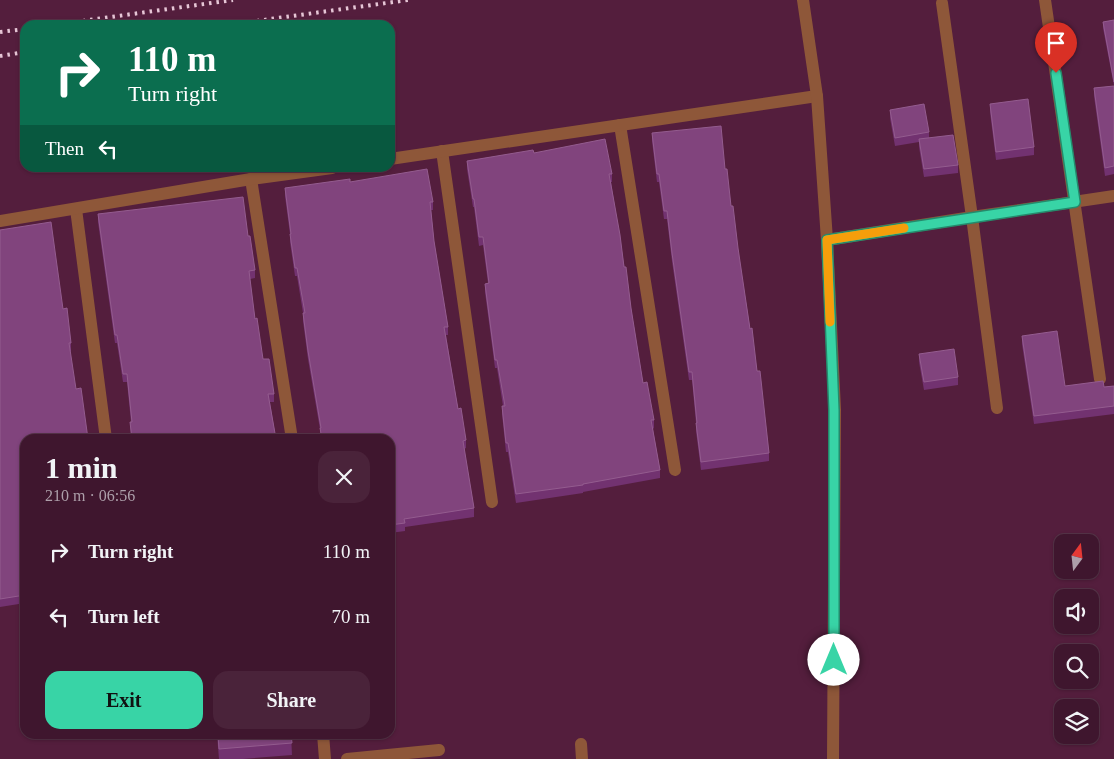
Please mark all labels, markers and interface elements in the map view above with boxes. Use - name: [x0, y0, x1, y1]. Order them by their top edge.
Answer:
- pin: [1035, 22, 1077, 73]
- icon: arrive: [1042, 29, 1070, 57]
- icon: right: [45, 40, 110, 105]
- text: 110 m: [128, 40, 216, 79]
- text: Turn right: [128, 81, 217, 106]
- icon: left: [94, 135, 122, 163]
- text: Then: [45, 138, 84, 159]
- text: 1 min: [45, 451, 118, 484]
- button: close: [318, 451, 370, 503]
- text: 210 m · 06:56: [45, 487, 135, 504]
- north arrow: [1054, 534, 1099, 579]
- map controls: [1054, 534, 1099, 744]
- icon: right: [45, 538, 73, 566]
- text: Turn right: [88, 541, 173, 562]
- text: 110 m: [323, 541, 370, 562]
- button: sound: [1054, 589, 1099, 634]
- icon: left: [45, 603, 73, 631]
- text: Turn left: [88, 606, 160, 627]
- text: 70 m: [331, 606, 370, 627]
- position arrow: [807, 633, 859, 685]
- button: search: [1054, 644, 1099, 689]
- button: Exit: [45, 671, 203, 729]
- button: Share: [213, 671, 370, 729]
- button: layers: [1054, 699, 1099, 744]

